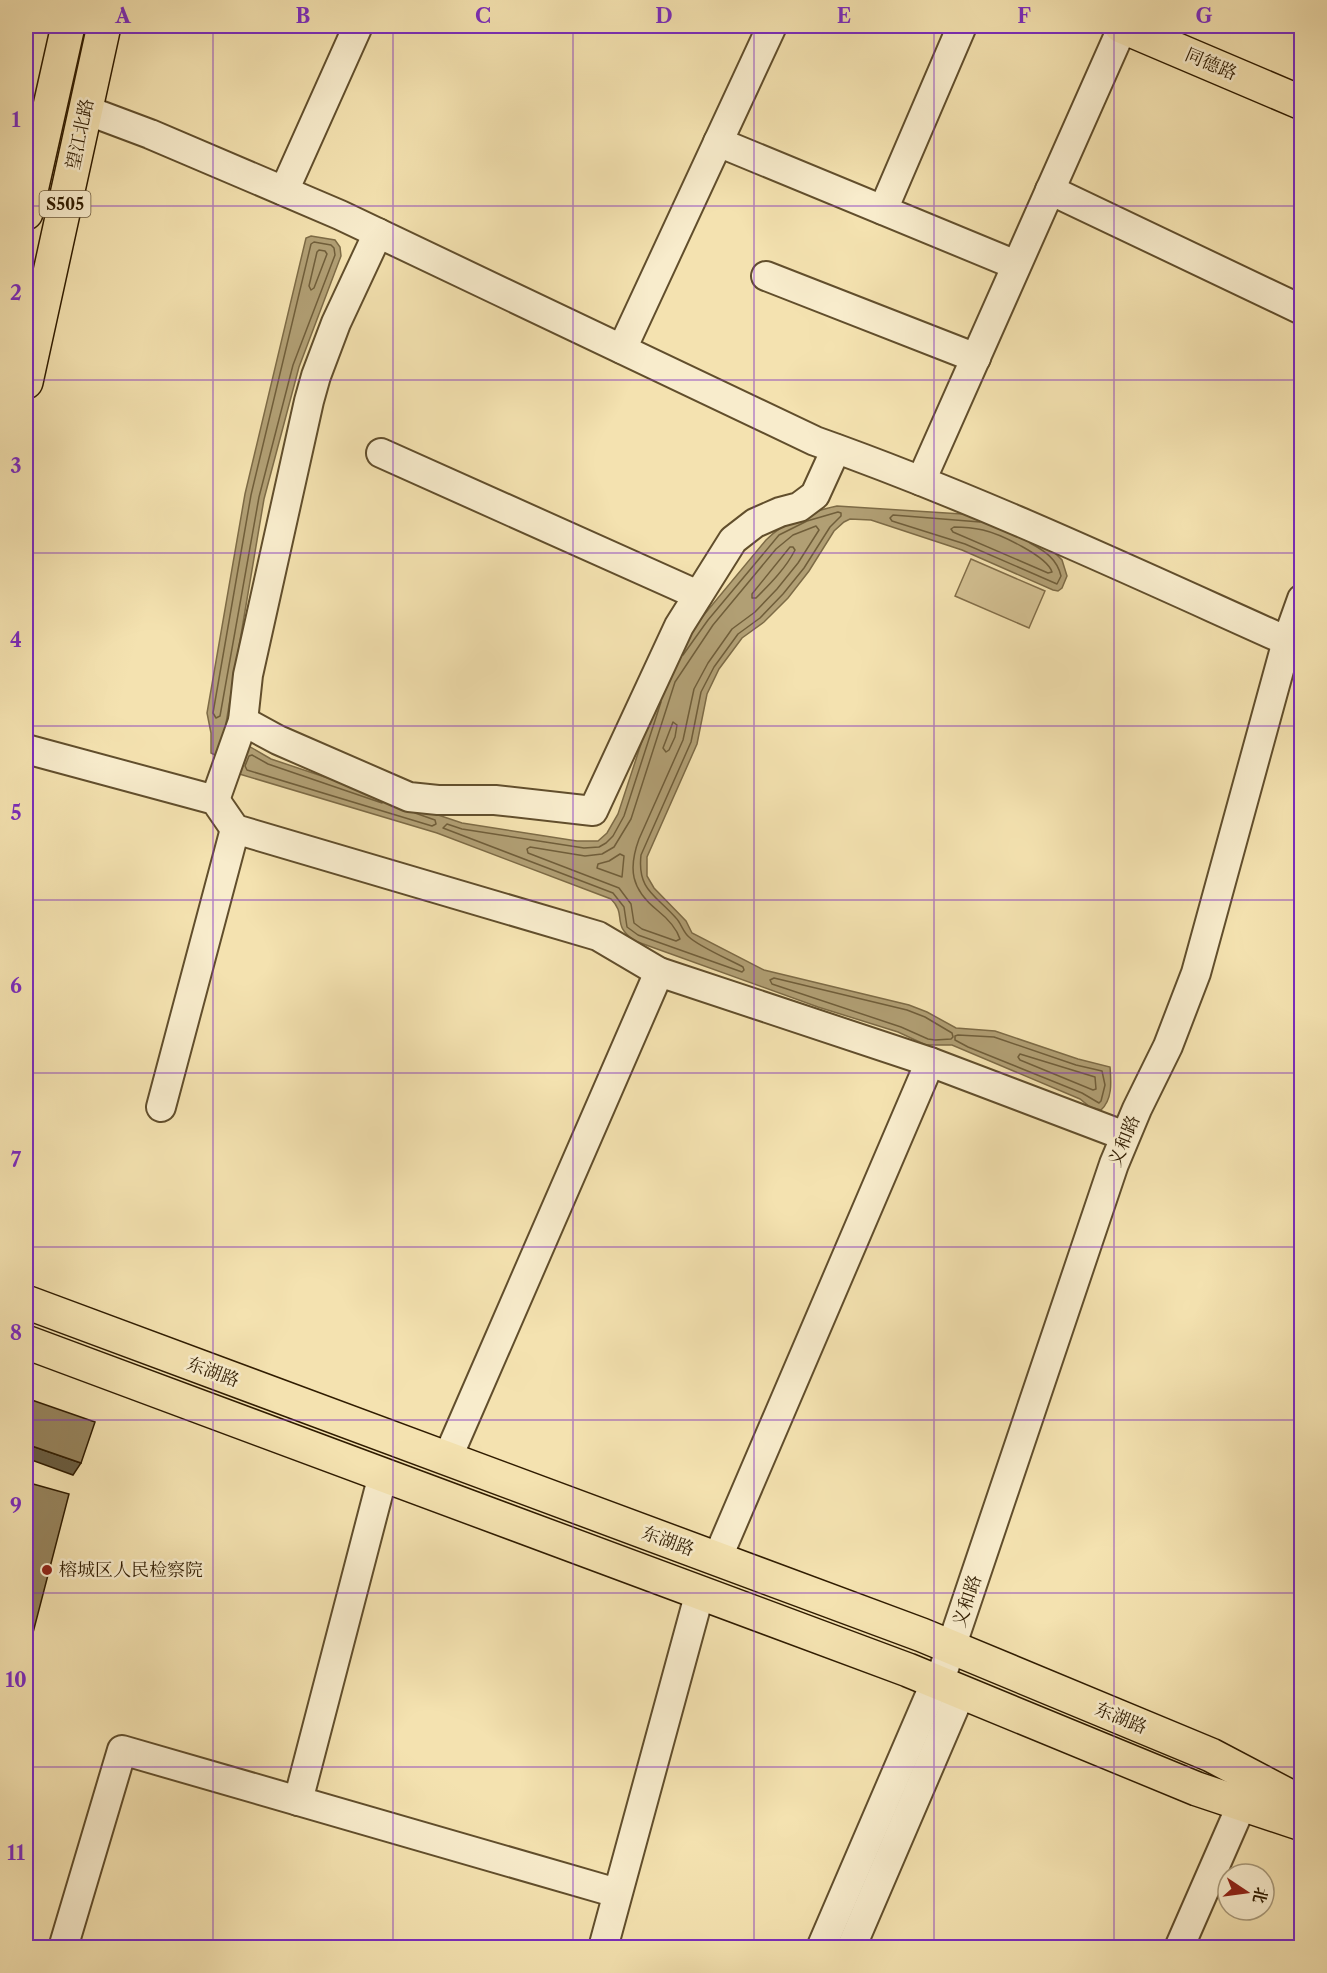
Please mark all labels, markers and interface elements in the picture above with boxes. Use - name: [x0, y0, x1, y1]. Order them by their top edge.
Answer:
- text: A: [114, 4, 131, 28]
- text: B: [296, 4, 311, 28]
- text: C: [475, 4, 491, 28]
- text: D: [655, 4, 673, 28]
- text: E: [837, 4, 851, 28]
- text: F: [1017, 4, 1031, 28]
- text: G: [1196, 4, 1213, 28]
- street label: 同德路: [1182, 43, 1240, 85]
- street label: 望江北路: [62, 96, 98, 172]
- text: 1: [12, 108, 21, 132]
- road number: S505: [40, 191, 90, 217]
- text: 2: [10, 281, 22, 305]
- text: 3: [10, 454, 22, 478]
- text: 4: [10, 628, 22, 652]
- text: 5: [10, 801, 22, 825]
- text: 6: [10, 974, 22, 998]
- street label: 义和路: [1104, 1112, 1144, 1170]
- text: 7: [11, 1148, 22, 1172]
- text: 8: [10, 1321, 22, 1345]
- street label: 东湖路: [184, 1352, 242, 1392]
- text: 9: [10, 1494, 22, 1518]
- street label: 东湖路: [639, 1521, 697, 1561]
- place label: 榕城区人民检察院: [59, 1559, 203, 1581]
- marker: 榕城区人民检察院: [40, 1563, 54, 1577]
- street label: 义和路: [948, 1572, 986, 1630]
- text: 10: [5, 1668, 27, 1692]
- street label: 东湖路: [1092, 1698, 1150, 1738]
- text: 11: [7, 1841, 25, 1865]
- north arrow: [1216, 1862, 1276, 1922]
- text: 北: [1249, 1885, 1272, 1905]

